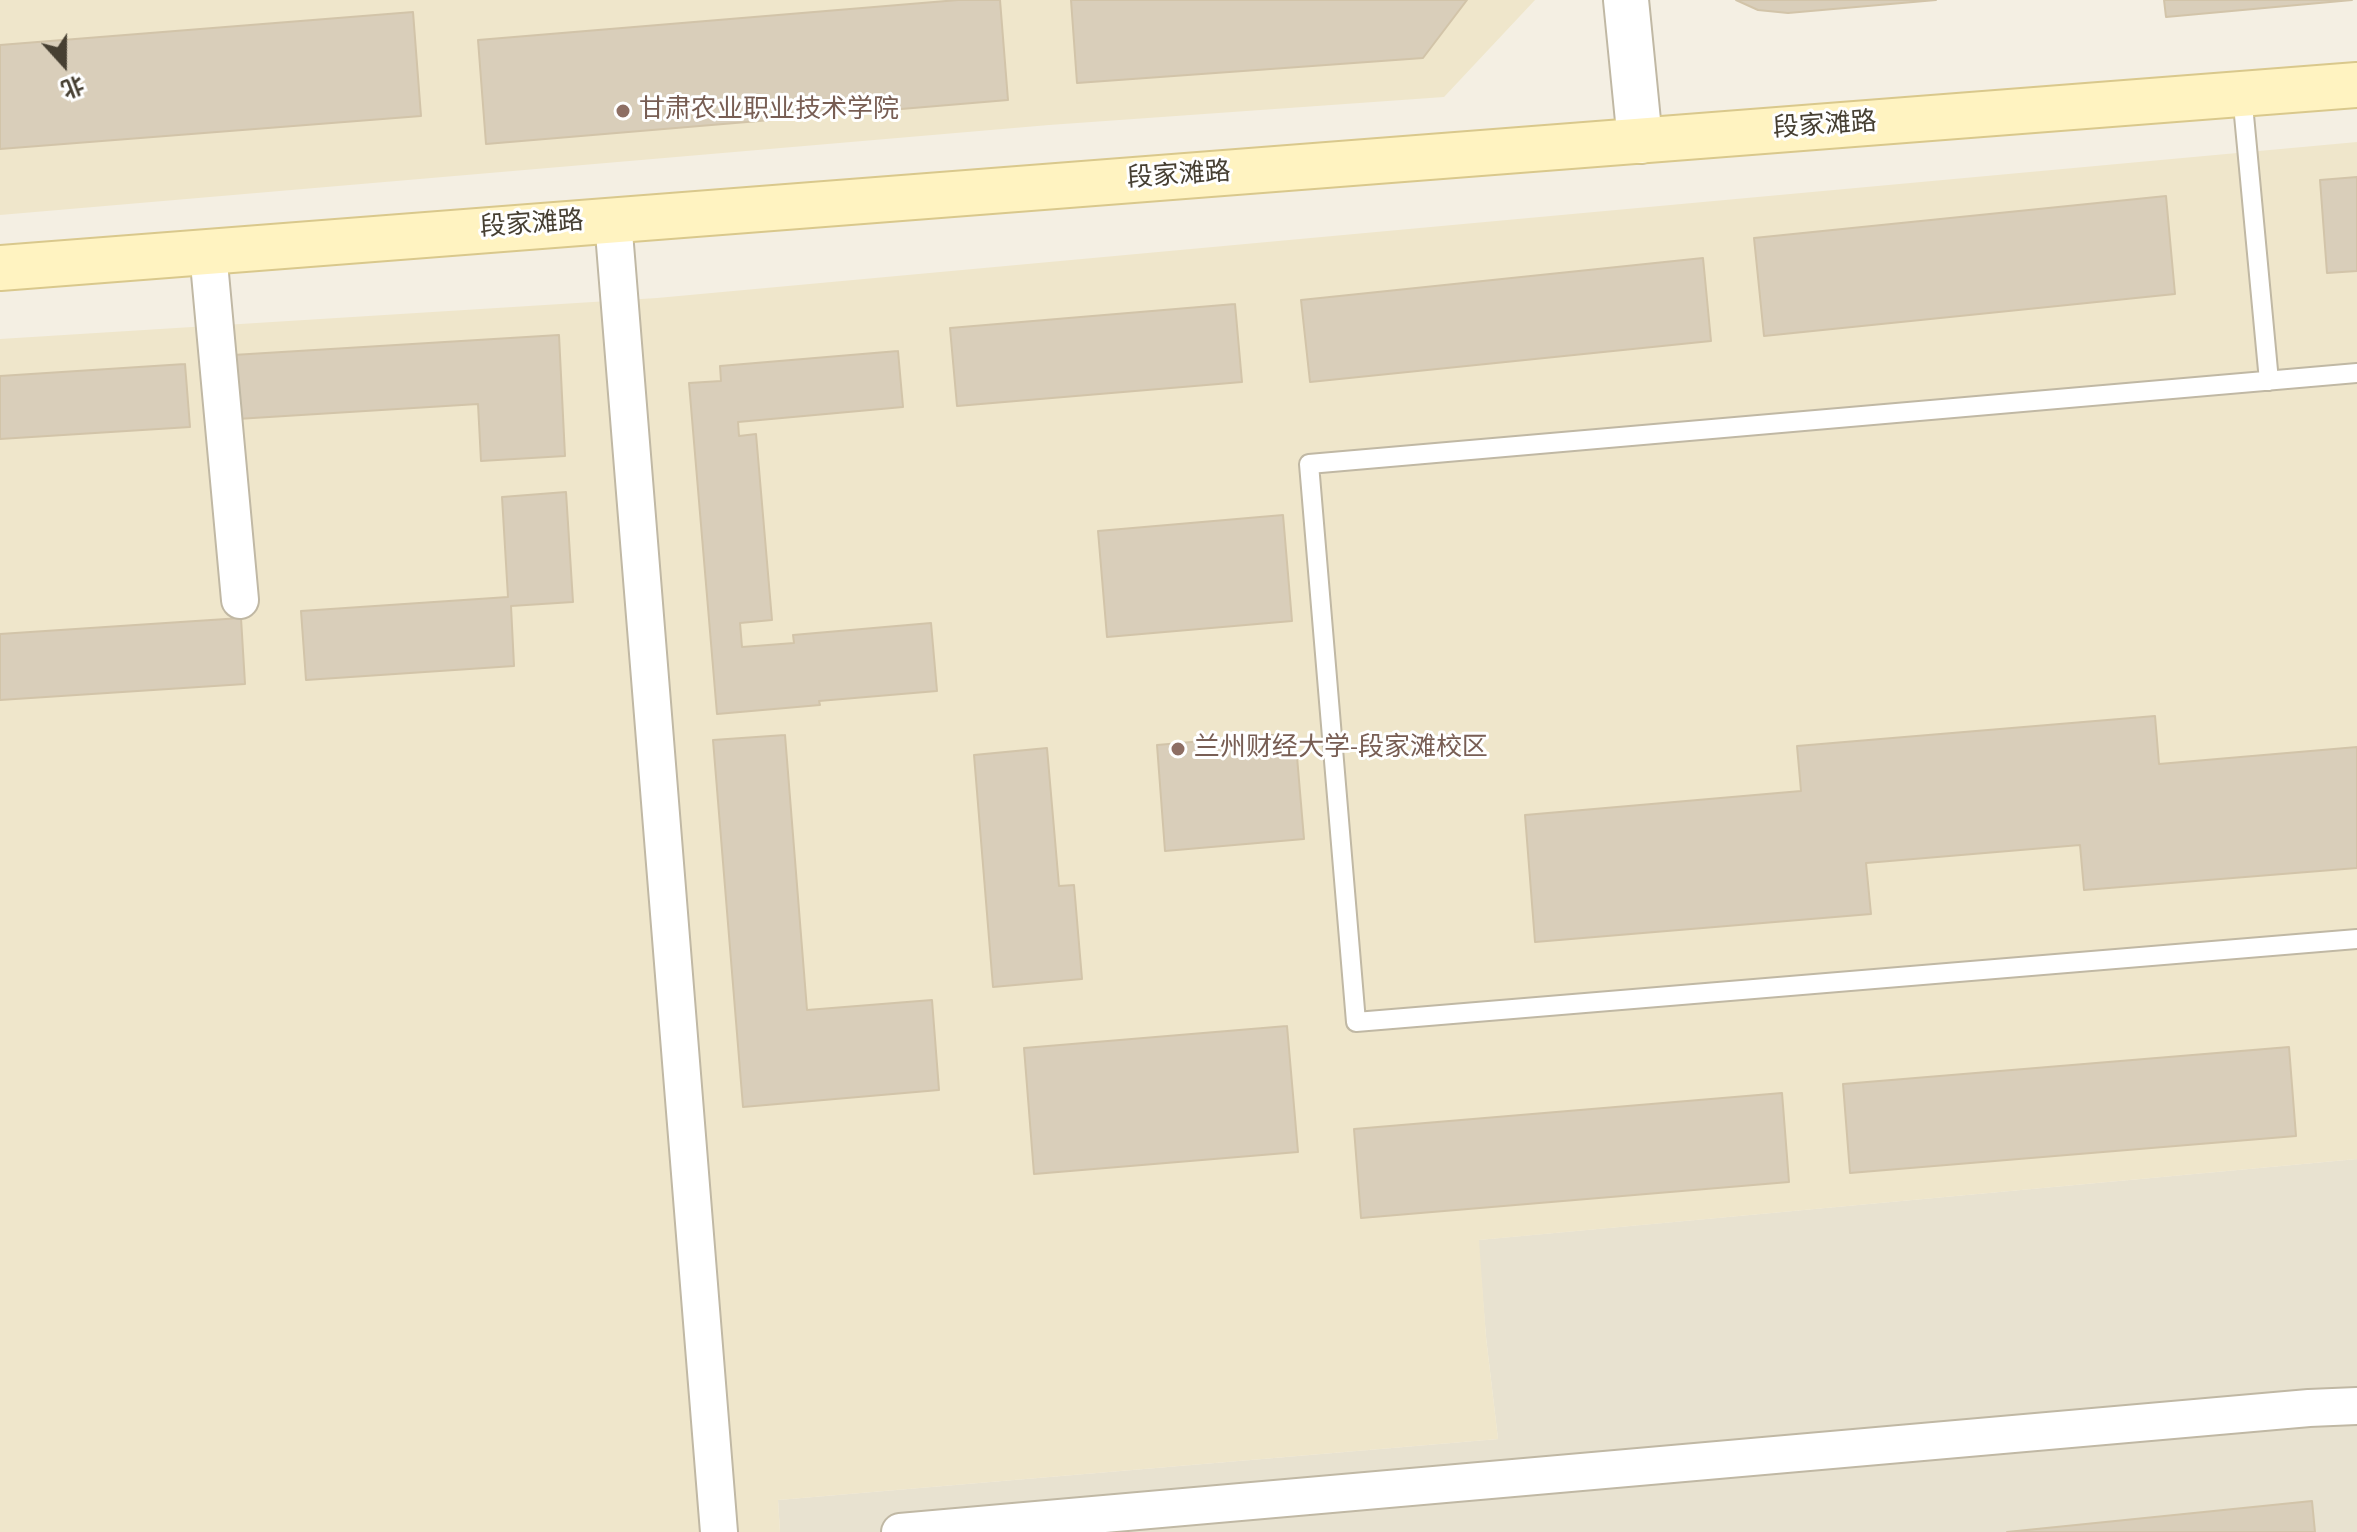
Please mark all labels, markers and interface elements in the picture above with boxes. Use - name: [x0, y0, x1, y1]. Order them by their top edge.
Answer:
- north arrow: [24, 24, 104, 104]
- text: 北: [57, 68, 89, 105]
- place label: 甘肃农业职业技术学院: [639, 95, 899, 127]
- marker: 甘肃农业职业技术学院: [614, 102, 632, 120]
- street label: 段家滩路: [1772, 108, 1878, 146]
- street label: 段家滩路: [1126, 158, 1232, 196]
- street label: 段家滩路: [479, 207, 585, 245]
- place label: 兰州财经大学-段家滩校区: [1194, 733, 1488, 765]
- marker: 兰州财经大学-段家滩校区: [1169, 740, 1187, 758]

